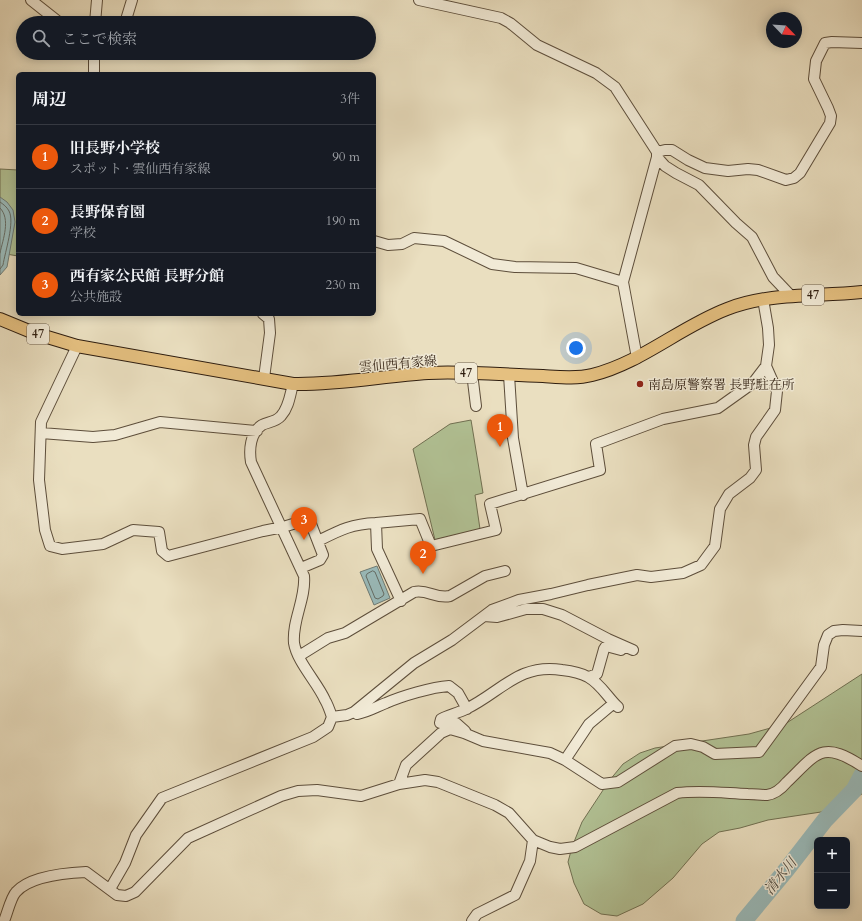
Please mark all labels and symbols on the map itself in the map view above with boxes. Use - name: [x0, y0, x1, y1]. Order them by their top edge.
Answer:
- north arrow: [766, 12, 802, 48]
- road number: 47: [802, 285, 824, 305]
- road number: 47: [27, 324, 49, 344]
- your location: [566, 338, 586, 358]
- street label: 雲仙西有家線: [358, 352, 438, 376]
- road number: 47: [455, 363, 477, 383]
- place label: 南島原警察署 長野駐在所: [648, 376, 795, 394]
- marker: 南島原警察署 長野駐在所: [635, 379, 645, 389]
- pin: 1: [487, 414, 513, 447]
- pin: 3: [291, 507, 317, 540]
- pin: 2: [410, 541, 436, 574]
- water label: 清水川: [760, 852, 802, 899]

